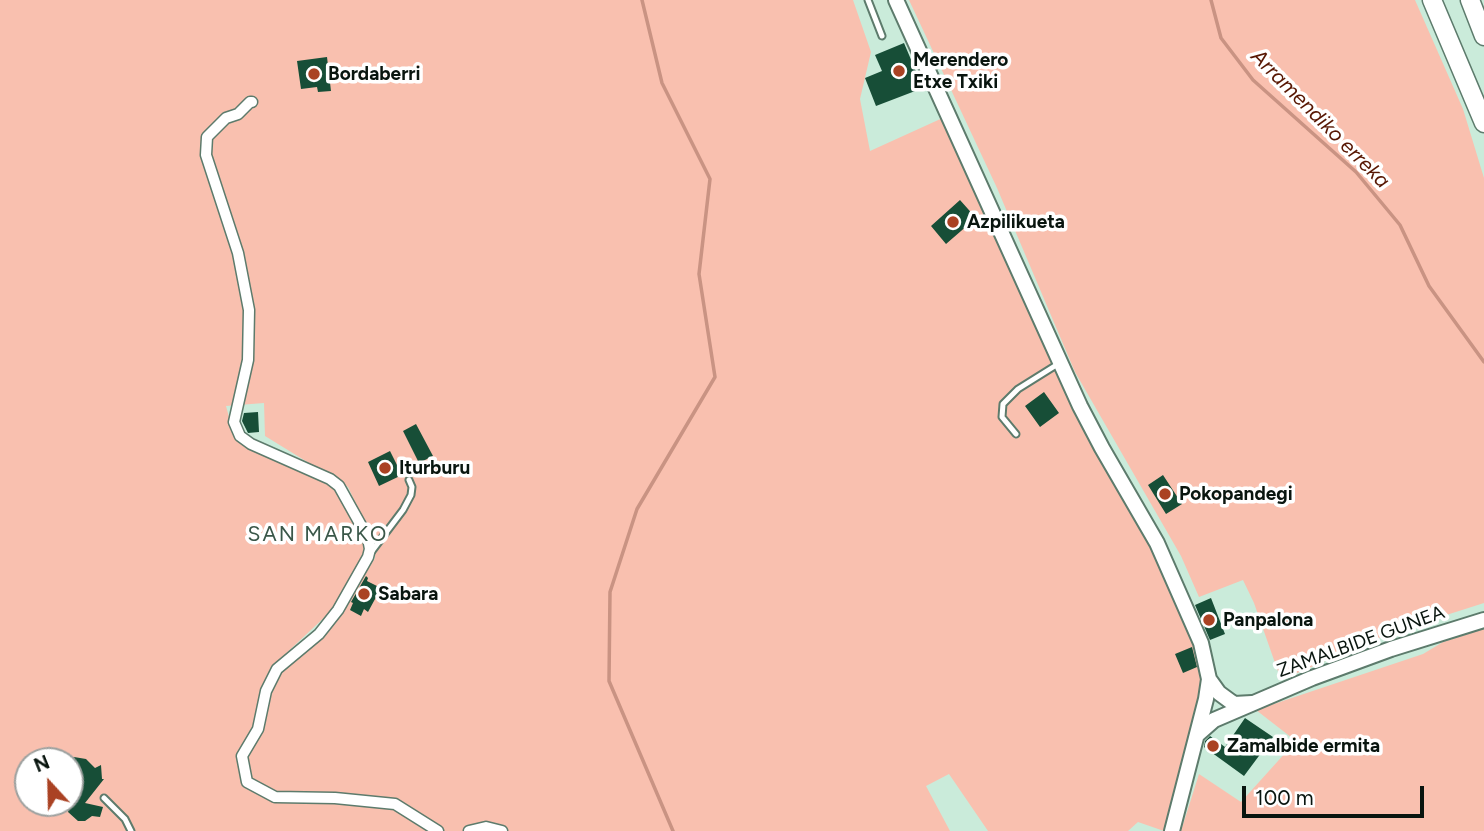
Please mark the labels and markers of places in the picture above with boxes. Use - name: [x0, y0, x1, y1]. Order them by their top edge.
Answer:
- place label: Merendero Etxe Txiki: [913, 49, 1008, 93]
- place label: Bordaberri: [328, 63, 421, 85]
- marker: Merendero Etxe Txiki: [891, 63, 907, 79]
- marker: Bordaberri: [306, 66, 322, 82]
- place label: Azpilikueta: [967, 211, 1065, 233]
- marker: Azpilikueta: [945, 214, 961, 230]
- place label: Iturburu: [399, 457, 470, 479]
- marker: Iturburu: [377, 460, 393, 476]
- place label: Pokopandegi: [1179, 483, 1293, 505]
- marker: Pokopandegi: [1157, 486, 1173, 502]
- place label: Sabara: [378, 583, 438, 605]
- marker: Sabara: [356, 586, 372, 602]
- place label: Panpalona: [1223, 609, 1313, 631]
- marker: Panpalona: [1201, 612, 1217, 628]
- place label: Zamalbide ermita: [1227, 735, 1380, 757]
- marker: Zamalbide ermita: [1205, 738, 1221, 754]

